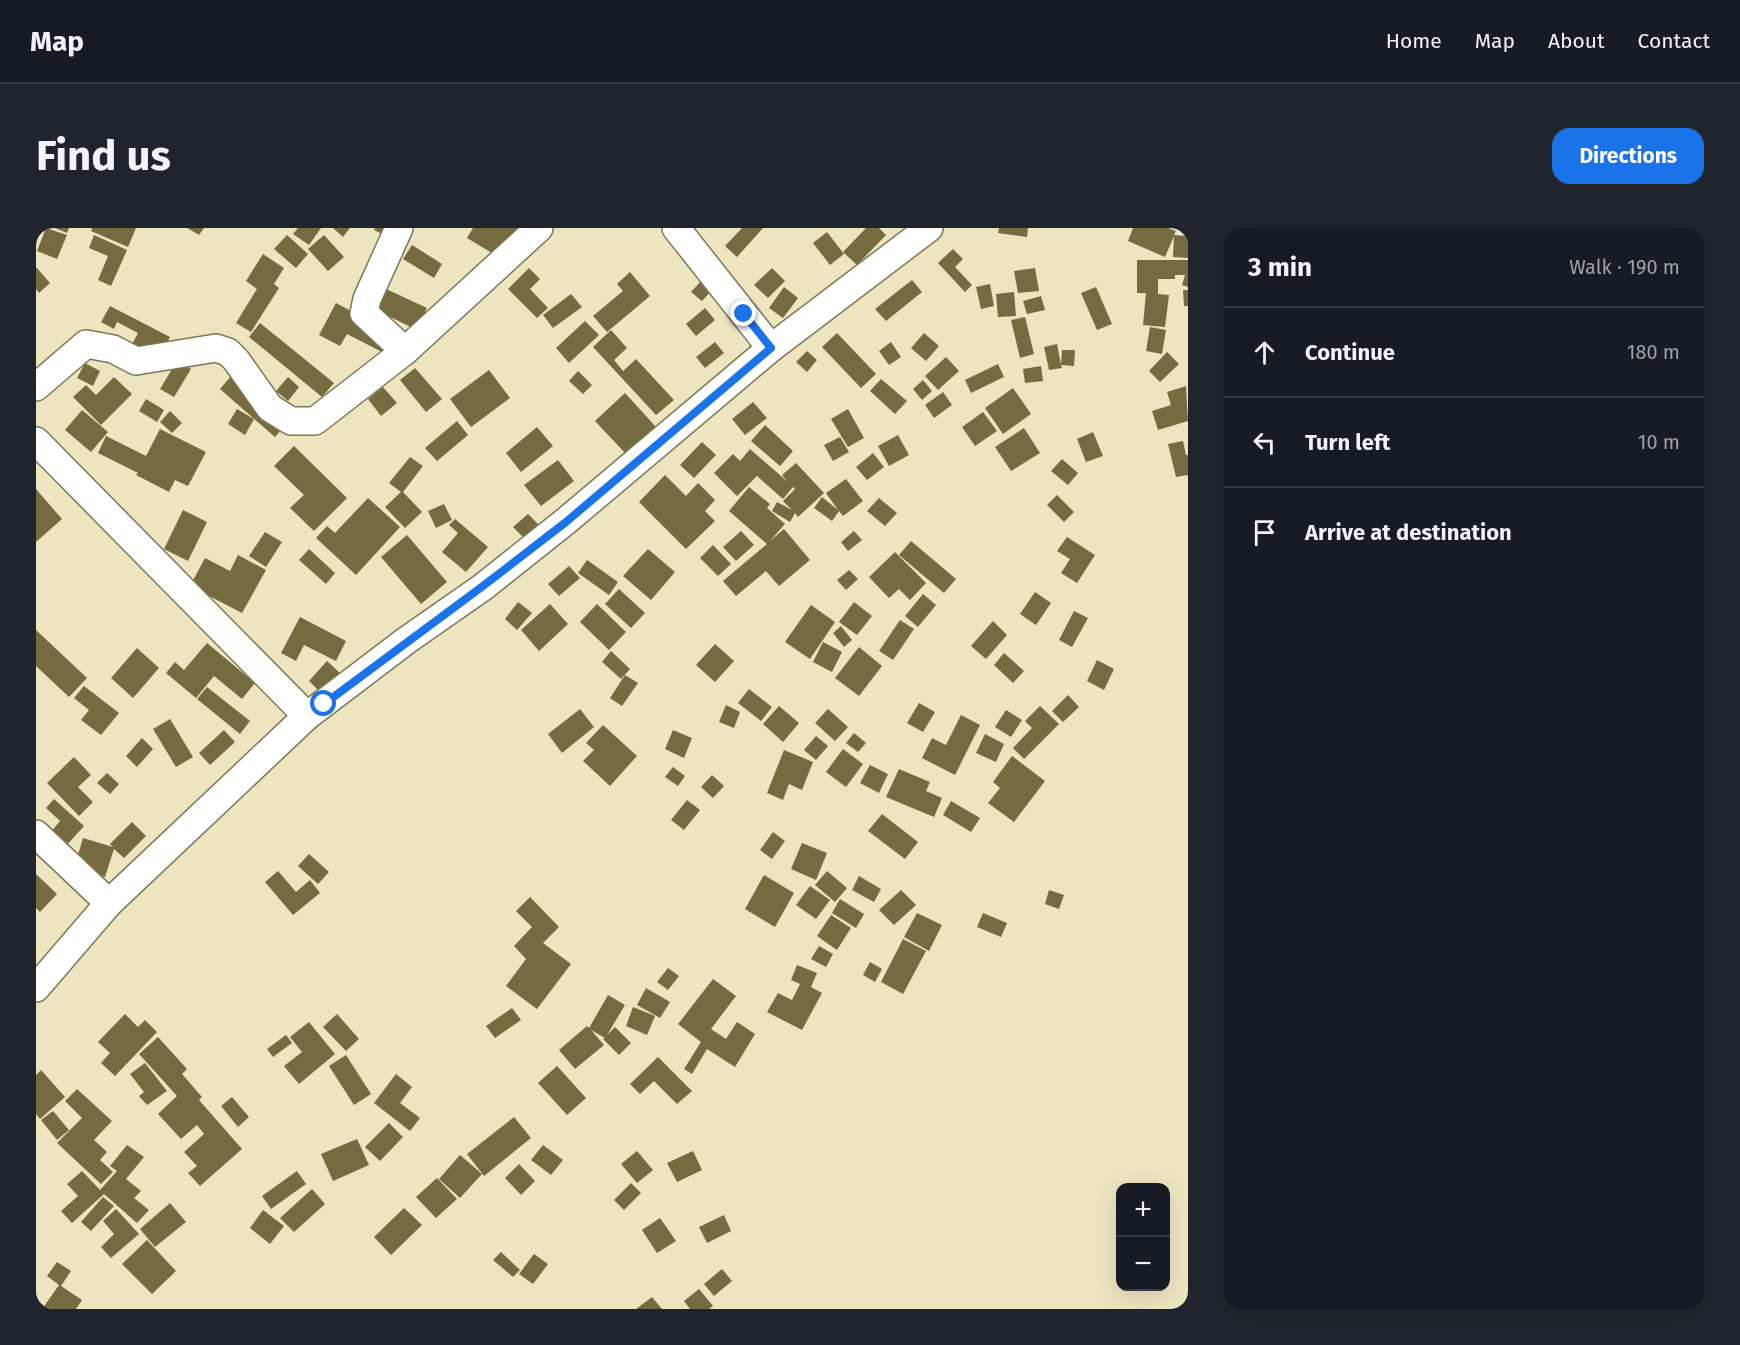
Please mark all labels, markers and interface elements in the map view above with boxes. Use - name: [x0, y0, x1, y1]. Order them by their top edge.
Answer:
- text: Map: [30, 25, 84, 58]
- text: Home: [1386, 28, 1442, 54]
- text: Map: [1475, 28, 1515, 54]
- text: About: [1548, 28, 1605, 54]
- text: Contact: [1638, 28, 1710, 54]
- button: Directions: [1552, 128, 1704, 184]
- text: Find us: [36, 131, 171, 181]
- text: 3 min: [1248, 252, 1312, 283]
- text: Walk · 190 m: [1569, 255, 1680, 279]
- route end: [730, 300, 756, 326]
- icon: ahead: [1248, 336, 1281, 369]
- text: Continue: [1305, 339, 1395, 366]
- text: 180 m: [1627, 340, 1680, 364]
- icon: left: [1248, 426, 1281, 459]
- text: Turn left: [1305, 429, 1390, 456]
- text: 10 m: [1638, 430, 1680, 454]
- icon: arrive: [1248, 516, 1281, 549]
- text: Arrive at destination: [1305, 519, 1512, 546]
- route start: [310, 690, 336, 716]
- map controls: [1116, 1183, 1170, 1291]
- button: +: [1116, 1183, 1170, 1237]
- button: −: [1116, 1237, 1170, 1291]

